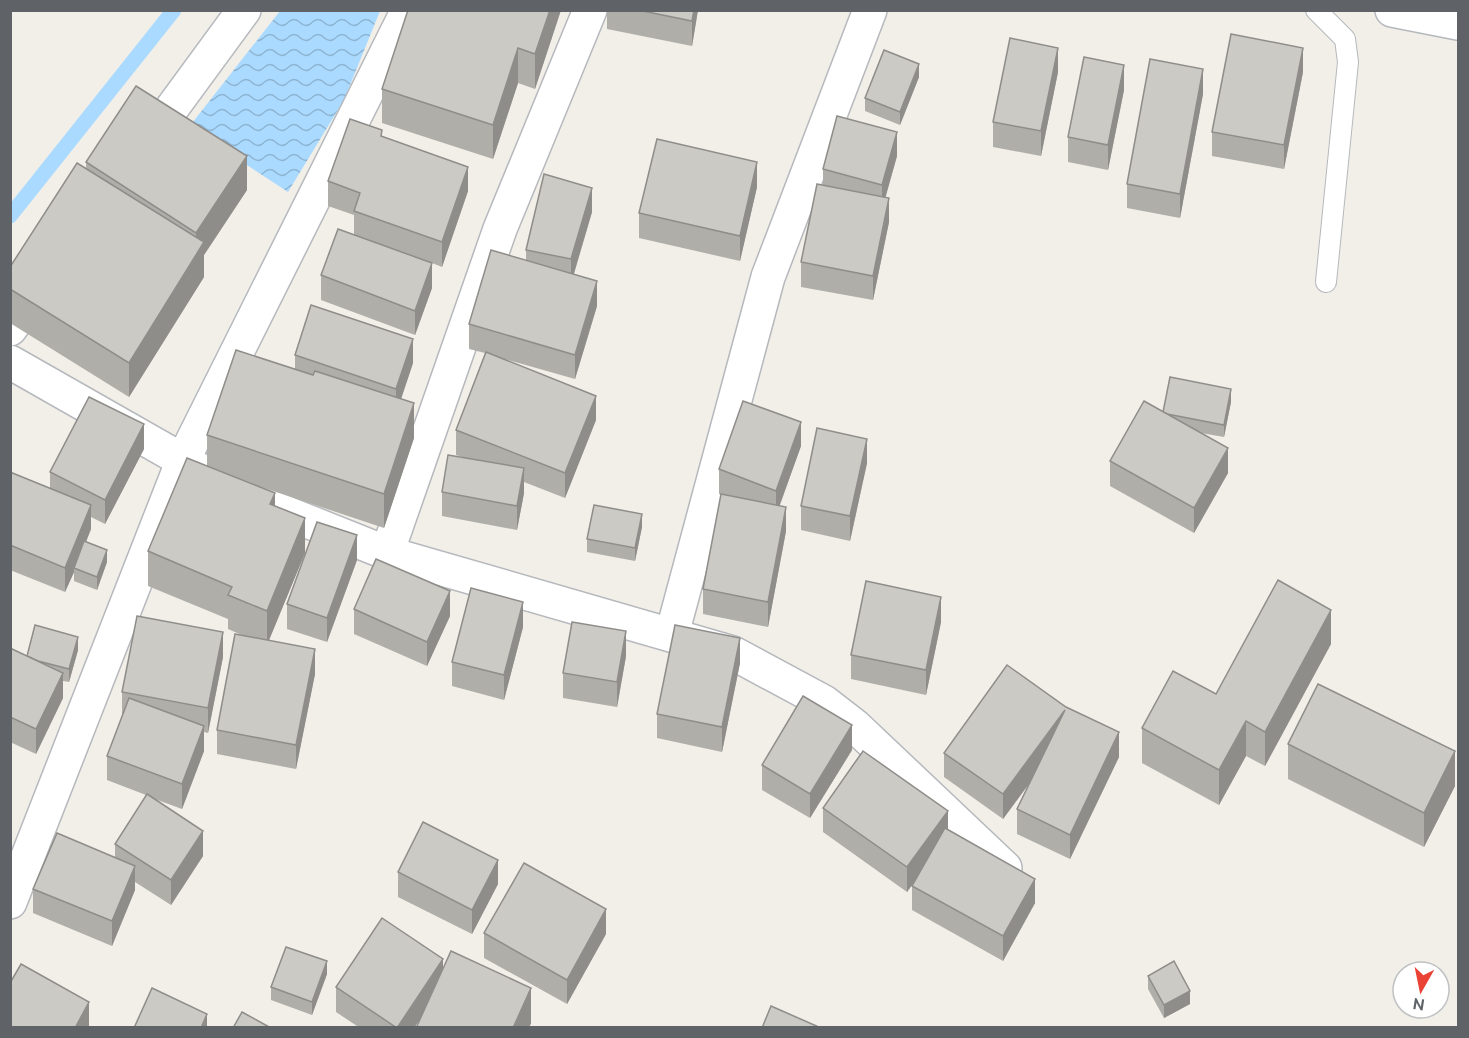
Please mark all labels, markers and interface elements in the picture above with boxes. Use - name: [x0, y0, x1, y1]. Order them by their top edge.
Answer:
- north arrow: [1391, 960, 1451, 1020]
- text: N: [1411, 995, 1426, 1015]

